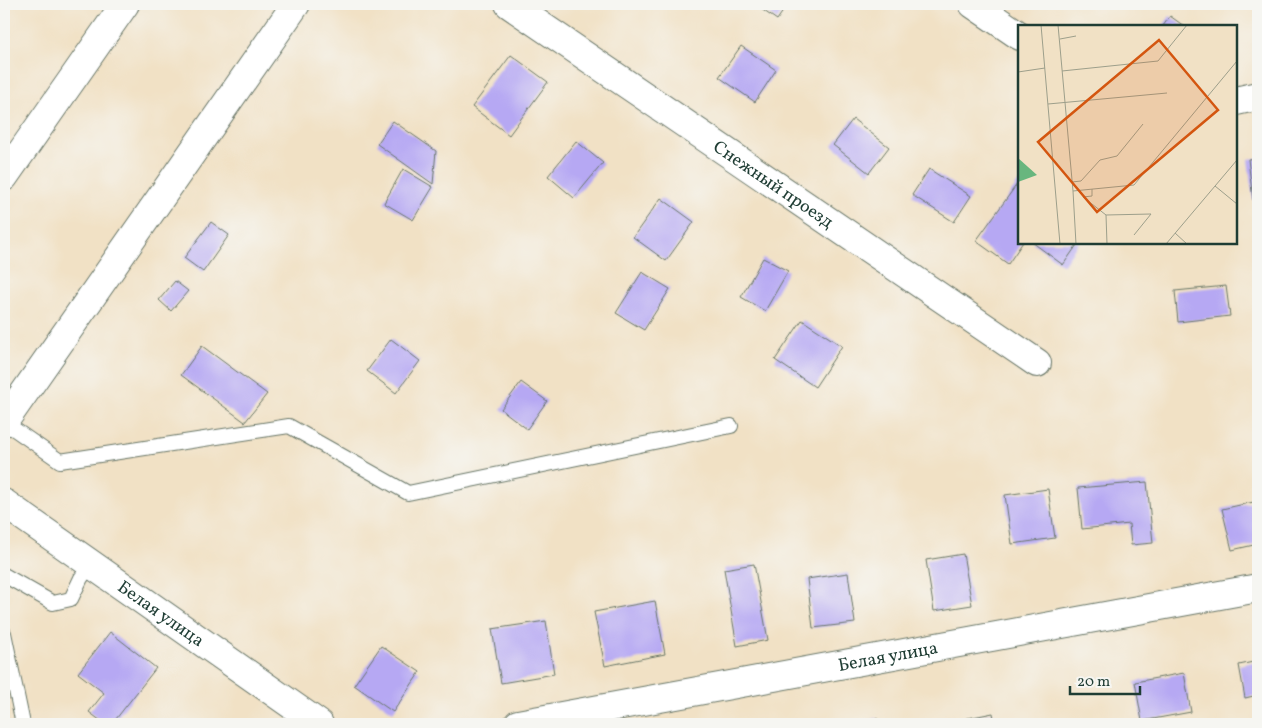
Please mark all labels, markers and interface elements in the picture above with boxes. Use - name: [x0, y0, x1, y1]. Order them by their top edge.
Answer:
- inset map: [1018, 25, 1237, 244]
- street label: Снежный проезд: [708, 135, 838, 235]
- street label: Белая улица: [112, 575, 209, 654]
- street label: Белая улица: [836, 636, 940, 679]
- scale bar: [1070, 663, 1140, 695]
- text: 20 m: [1077, 672, 1110, 693]

